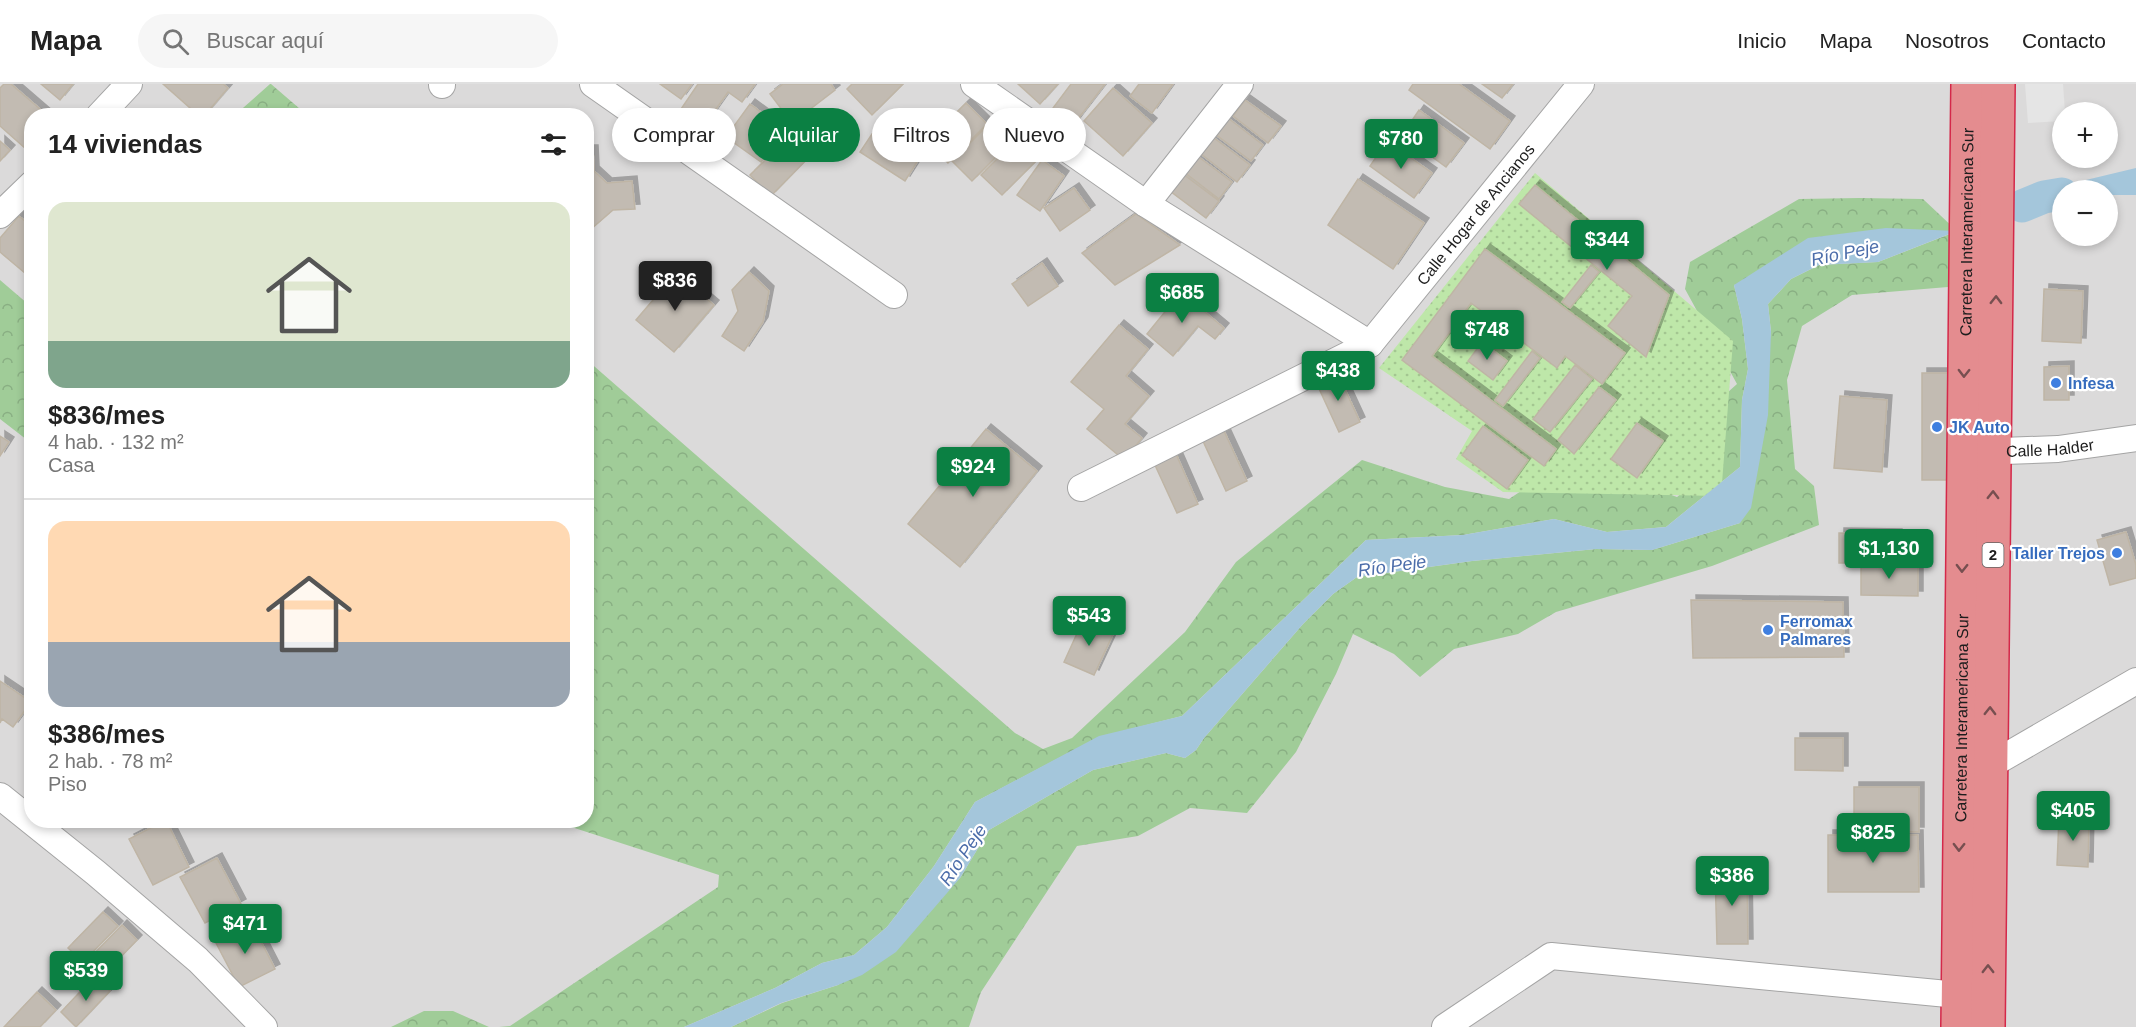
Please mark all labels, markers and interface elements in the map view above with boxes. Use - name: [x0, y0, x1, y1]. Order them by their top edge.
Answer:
- search box: [138, 14, 558, 68]
- text: Mapa: [30, 25, 102, 56]
- icon: search: [159, 25, 192, 58]
- text: Buscar aquí: [207, 28, 324, 53]
- text: Inicio: [1737, 29, 1786, 52]
- text: Mapa: [1819, 29, 1872, 52]
- text: Nosotros: [1905, 29, 1989, 52]
- text: Contacto: [2022, 29, 2106, 52]
- map controls: [2052, 102, 2118, 246]
- button: +: [2052, 102, 2118, 168]
- chip: Comprar: [612, 108, 736, 162]
- chip: Alquilar: [748, 108, 860, 162]
- chip: Filtros: [872, 108, 971, 162]
- chip: Nuevo: [983, 108, 1086, 162]
- pin: $780: [1365, 119, 1437, 170]
- text: $780: [1379, 127, 1423, 149]
- street label: Carretera Interamericana Sur: [1957, 127, 1977, 336]
- icon: filters: [537, 128, 570, 161]
- text: 14 viviendas: [48, 129, 203, 159]
- street label: Calle Hogar de Ancianos: [1414, 141, 1538, 288]
- button: −: [2052, 180, 2118, 246]
- pin: $344: [1571, 220, 1643, 271]
- text: $344: [1585, 228, 1629, 250]
- water label: Río Peje: [1809, 236, 1881, 270]
- icon: home: [255, 241, 363, 349]
- pin: $836: [639, 261, 711, 312]
- text: $836: [653, 269, 697, 291]
- pin: $685: [1146, 273, 1218, 324]
- text: $685: [1160, 281, 1204, 303]
- one-way arrow: [1990, 295, 2002, 304]
- pin: $748: [1451, 310, 1523, 361]
- text: $748: [1465, 318, 1509, 340]
- pin: $438: [1302, 351, 1374, 402]
- text: $438: [1316, 359, 1360, 381]
- one-way arrow: [1958, 369, 1970, 378]
- place label: Infesa: [2068, 375, 2114, 392]
- marker: Infesa: [2049, 376, 2063, 390]
- text: $836/mes: [48, 400, 165, 430]
- place label: JK Auto: [1949, 419, 2010, 436]
- marker: JK Auto: [1930, 420, 1944, 434]
- text: 4 hab. · 132 m²: [48, 431, 184, 453]
- street label: Calle Halder: [2006, 436, 2096, 460]
- pin: $924: [937, 447, 1009, 498]
- text: Casa: [48, 454, 95, 476]
- text: $924: [951, 455, 995, 477]
- one-way arrow: [1987, 490, 2000, 499]
- pin: $1,130: [1840, 529, 1938, 580]
- text: $1,130: [1858, 537, 1920, 559]
- road number: 2: [1982, 543, 2004, 567]
- place label: Taller Trejos: [2012, 545, 2105, 562]
- marker: Taller Trejos: [2110, 546, 2124, 560]
- water label: Río Peje: [1356, 551, 1428, 581]
- icon: home: [255, 560, 363, 668]
- one-way arrow: [1956, 564, 1968, 573]
- pin: $543: [1053, 596, 1125, 647]
- text: $543: [1067, 604, 1111, 626]
- place label: Ferromax Palmares: [1780, 613, 1853, 648]
- street label: Carretera Interamericana Sur: [1952, 613, 1971, 822]
- marker: Ferromax Palmares: [1761, 623, 1775, 637]
- one-way arrow: [1984, 706, 1996, 715]
- text: $386/mes: [48, 719, 165, 749]
- text: 2 hab. · 78 m²: [48, 750, 173, 772]
- text: Piso: [48, 773, 87, 795]
- pin: $405: [2037, 791, 2109, 842]
- text: $405: [2051, 799, 2095, 821]
- pin: $825: [1837, 813, 1909, 864]
- water label: Río Peje: [935, 821, 991, 889]
- text: $825: [1851, 821, 1895, 843]
- one-way arrow: [1953, 843, 1966, 852]
- pin: $386: [1696, 856, 1768, 907]
- text: $386: [1710, 864, 1754, 886]
- pin: $471: [209, 904, 281, 955]
- text: $471: [223, 912, 267, 934]
- pin: $539: [50, 951, 122, 1002]
- text: $539: [64, 959, 108, 981]
- one-way arrow: [1982, 964, 1994, 973]

